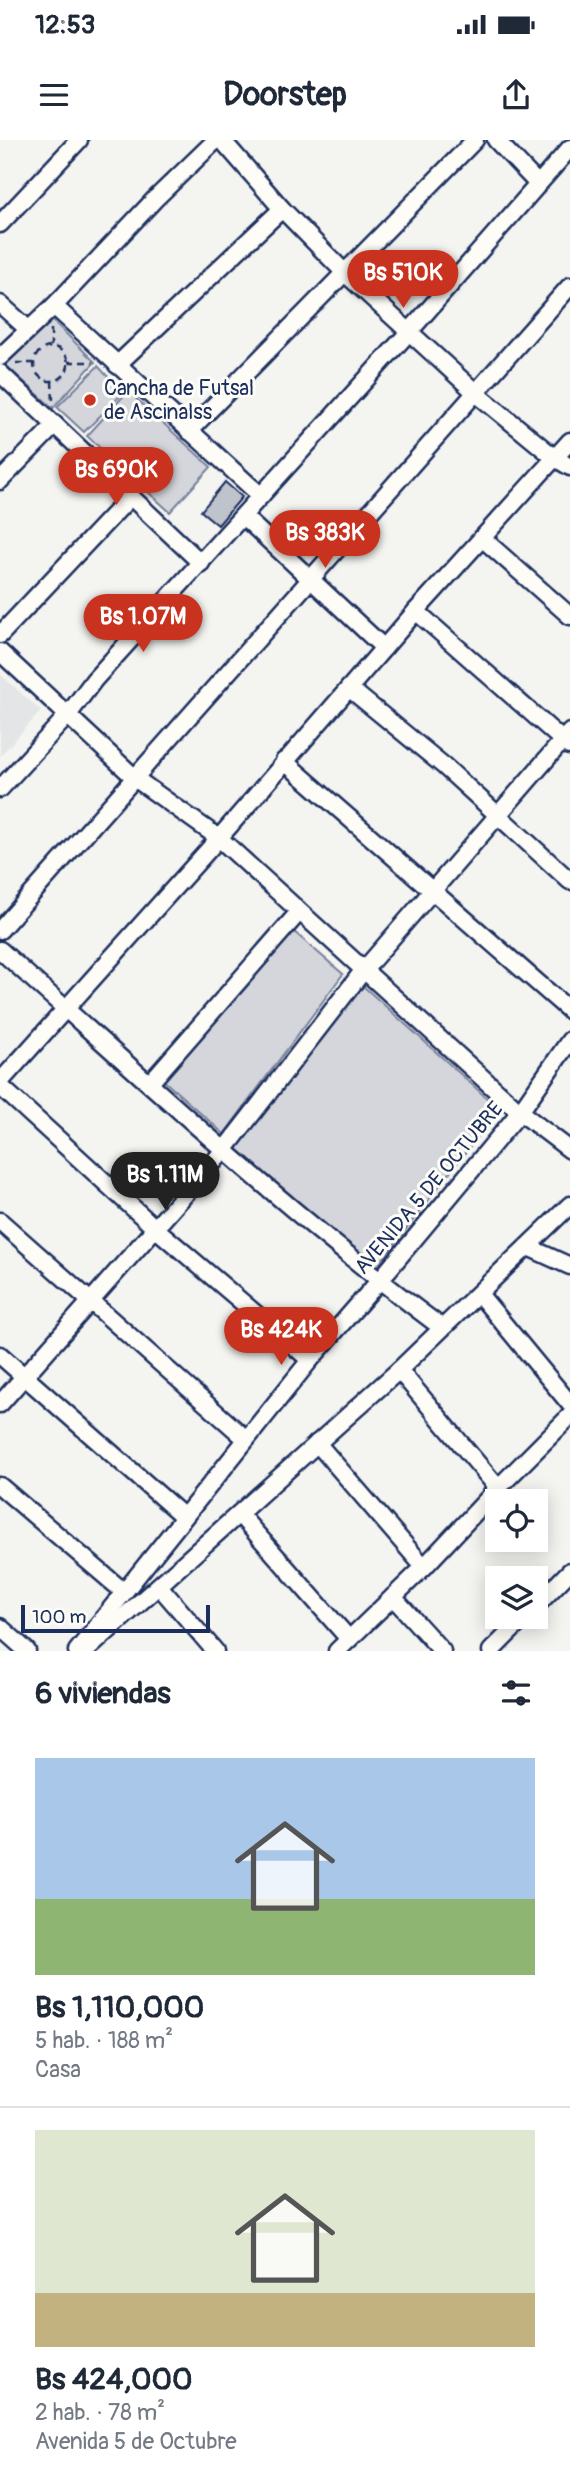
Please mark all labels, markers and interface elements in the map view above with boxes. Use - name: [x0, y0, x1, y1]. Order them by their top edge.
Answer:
- text: 12:53: [35, 9, 95, 41]
- text: Doorstep: [223, 75, 347, 115]
- icon: menu: [35, 76, 73, 114]
- icon: share: [497, 76, 535, 114]
- pin: Bs 510K: [338, 250, 468, 310]
- text: Bs 510K: [363, 258, 443, 287]
- place label: Cancha de Futsal de Ascinalss: [104, 375, 254, 426]
- marker: Cancha de Futsal de Ascinalss: [82, 392, 98, 408]
- pin: Bs 690K: [51, 448, 181, 507]
- text: Bs 690K: [74, 455, 158, 484]
- pin: Bs 383K: [260, 510, 390, 570]
- text: Bs 383K: [285, 518, 365, 547]
- pin: Bs 1.07M: [71, 594, 215, 654]
- text: Bs 1.07M: [100, 602, 186, 631]
- street label: AVENIDA 5 DE OCTUBRE: [349, 1096, 509, 1280]
- pin: Bs 1.11M: [93, 1152, 237, 1212]
- text: Bs 1.11M: [127, 1160, 203, 1189]
- pin: Bs 424K: [216, 1308, 346, 1367]
- text: Bs 424K: [240, 1315, 322, 1344]
- map controls: [485, 1489, 548, 1629]
- button: locate: [485, 1489, 548, 1552]
- button: layers: [485, 1566, 548, 1629]
- scale bar: [21, 1602, 210, 1634]
- text: 100 m: [32, 1605, 86, 1629]
- icon: filters: [497, 1674, 535, 1712]
- text: 6 viviendas: [35, 1675, 171, 1712]
- icon: home: [222, 1803, 348, 1929]
- text: Bs 1,110,000: [35, 1989, 204, 2026]
- text: 5 hab. · 188 m²: [35, 2026, 173, 2055]
- text: Casa: [35, 2055, 81, 2084]
- icon: home: [222, 2175, 348, 2301]
- text: Bs 424,000: [35, 2361, 193, 2398]
- text: 2 hab. · 78 m²: [35, 2398, 165, 2427]
- text: Avenida 5 de Octubre: [35, 2427, 237, 2456]

